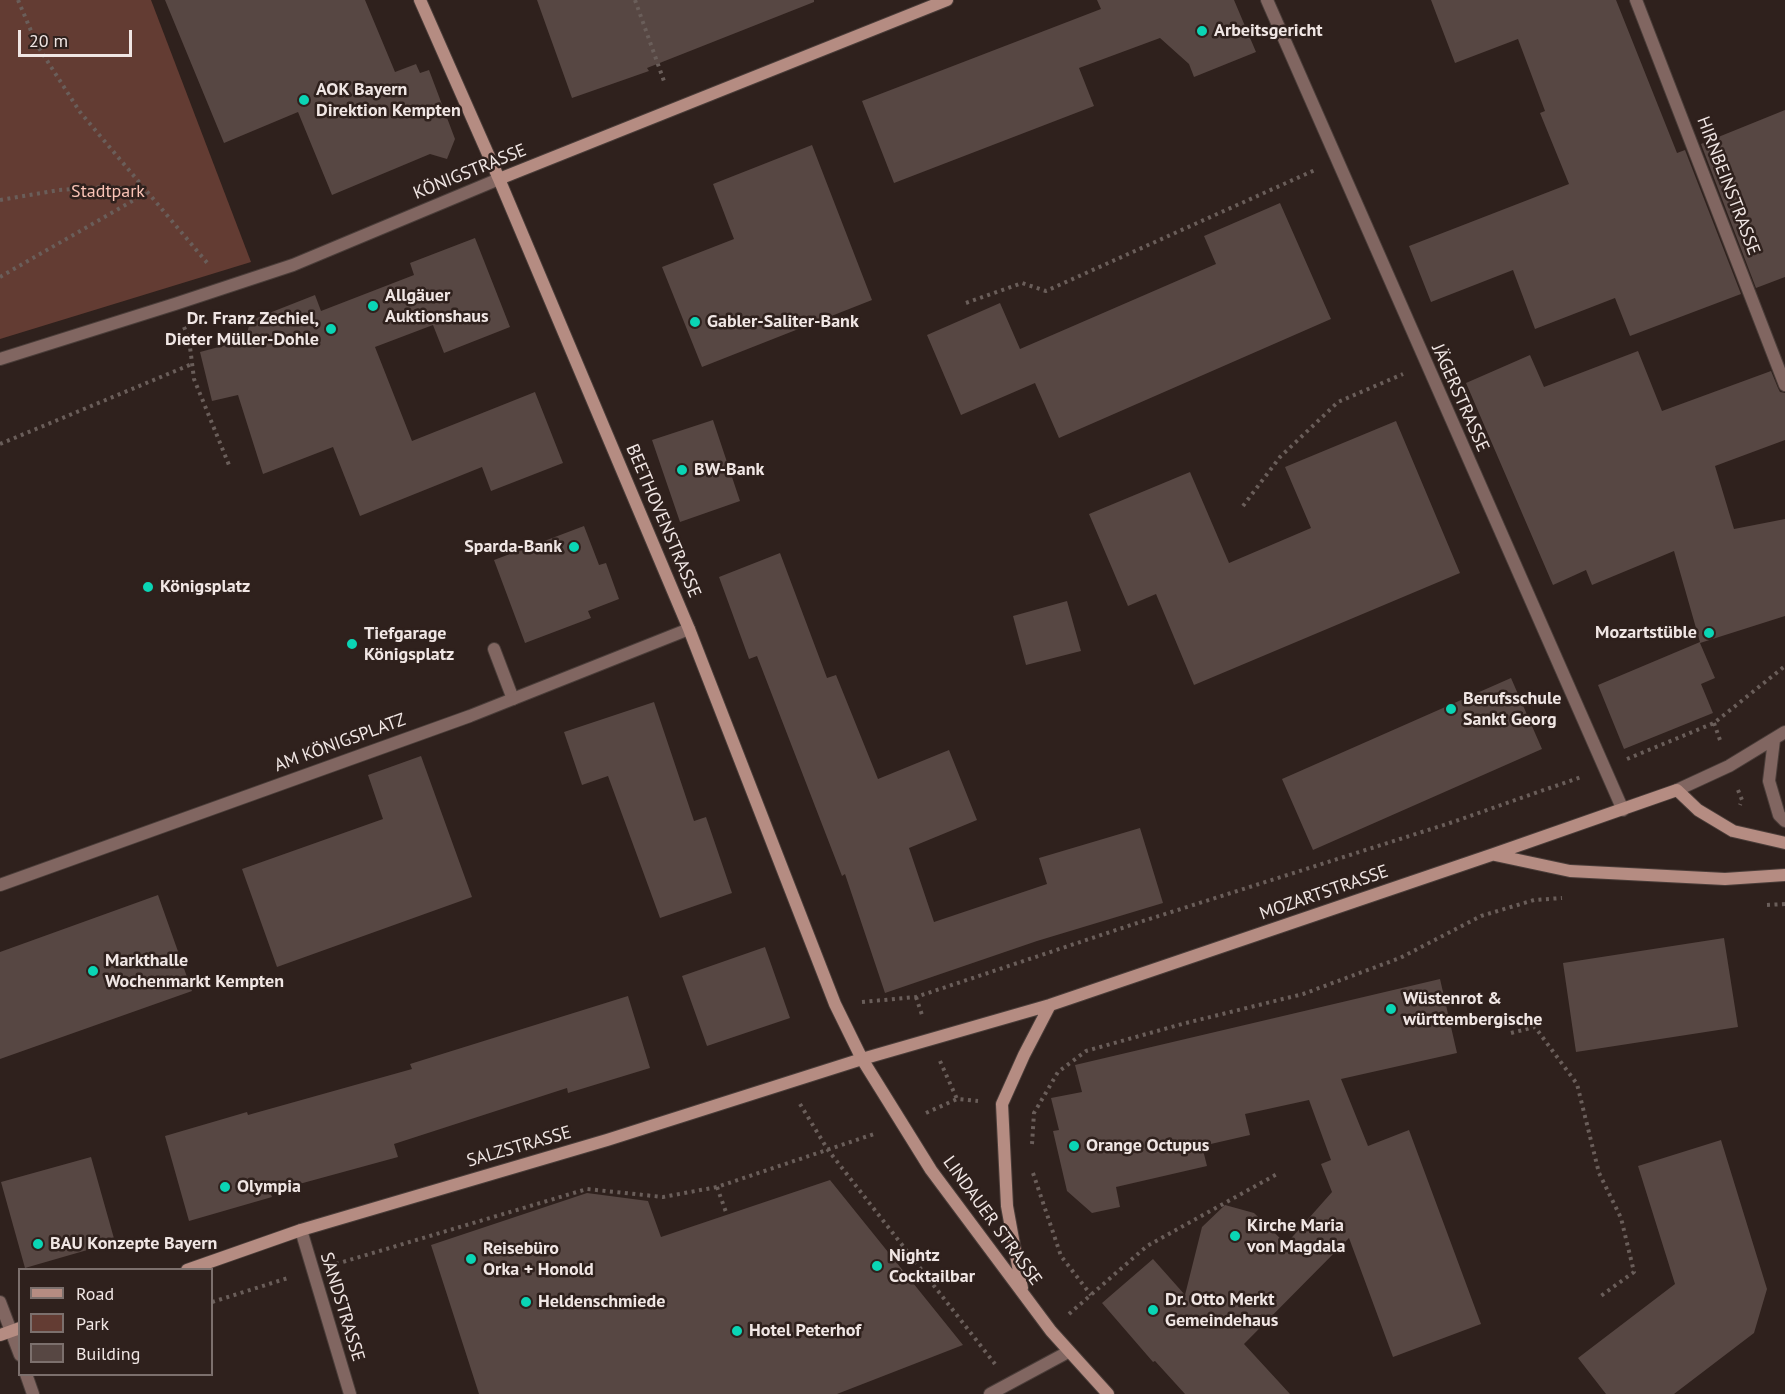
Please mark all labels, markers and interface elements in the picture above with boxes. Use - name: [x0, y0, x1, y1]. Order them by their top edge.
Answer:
- scale bar: [21, 18, 135, 56]
- place label: Arbeitsgericht: [1214, 20, 1323, 42]
- marker: Arbeitsgericht: [1195, 24, 1209, 38]
- text: 20 m: [29, 29, 68, 52]
- place label: AOK Bayern Direktion Kempten: [316, 79, 461, 122]
- marker: AOK Bayern Direktion Kempten: [297, 93, 311, 107]
- street label: HIRNBEINSTRASSE: [1692, 114, 1764, 258]
- street label: KÖNIGSTRASSE: [410, 140, 530, 204]
- park label: Stadtpark: [71, 181, 145, 203]
- place label: Allgäuer Auktionshaus: [385, 285, 489, 328]
- marker: Allgäuer Auktionshaus: [366, 299, 380, 313]
- place label: Dr. Franz Zechiel, Dieter Müller-Dohle: [165, 308, 319, 350]
- place label: Gabler-Saliter-Bank: [707, 311, 859, 333]
- marker: Gabler-Saliter-Bank: [688, 315, 702, 329]
- marker: Dr. Franz Zechiel, Dieter Müller-Dohle: [324, 322, 338, 336]
- street label: JÄGERSTRASSE: [1427, 341, 1493, 455]
- street label: BEETHOVENSTRASSE: [621, 441, 705, 601]
- place label: BW-Bank: [694, 459, 764, 481]
- marker: BW-Bank: [675, 463, 689, 477]
- place label: Sparda-Bank: [464, 536, 562, 558]
- marker: Sparda-Bank: [567, 540, 581, 554]
- place label: Königsplatz: [160, 576, 250, 598]
- marker: Königsplatz: [141, 580, 155, 594]
- place label: Mozartstüble: [1595, 622, 1697, 644]
- place label: Tiefgarage Königsplatz: [364, 623, 454, 666]
- marker: Mozartstüble: [1702, 626, 1716, 640]
- marker: Tiefgarage Königsplatz: [345, 637, 359, 651]
- place label: Berufsschule Sankt Georg: [1463, 688, 1561, 730]
- marker: Berufsschule Sankt Georg: [1444, 702, 1458, 716]
- street label: AM KÖNIGSPLATZ: [271, 709, 409, 777]
- street label: MOZARTSTRASSE: [1257, 861, 1391, 925]
- place label: Markthalle Wochenmarkt Kempten: [105, 950, 284, 992]
- marker: Markthalle Wochenmarkt Kempten: [86, 964, 100, 978]
- place label: Wüstenrot & württembergische: [1403, 988, 1542, 1030]
- marker: Wüstenrot & württembergische: [1384, 1002, 1398, 1016]
- street label: SALZSTRASSE: [464, 1122, 574, 1172]
- place label: Orange Octupus: [1086, 1135, 1209, 1157]
- marker: Orange Octupus: [1067, 1139, 1081, 1153]
- street label: LINDAUER STRASSE: [938, 1152, 1046, 1290]
- place label: Olympia: [237, 1176, 301, 1198]
- marker: Olympia: [218, 1180, 232, 1194]
- place label: Kirche Maria von Magdala: [1247, 1215, 1345, 1258]
- marker: Kirche Maria von Magdala: [1228, 1229, 1242, 1243]
- place label: BAU Konzepte Bayern: [50, 1233, 217, 1255]
- marker: BAU Konzepte Bayern: [31, 1237, 45, 1251]
- place label: Reisebüro Orka + Honold: [483, 1238, 594, 1280]
- place label: Nightz Cocktailbar: [889, 1245, 975, 1288]
- street label: SANDSTRASSE: [315, 1250, 369, 1364]
- marker: Reisebüro Orka + Honold: [464, 1252, 478, 1266]
- marker: Nightz Cocktailbar: [870, 1259, 884, 1273]
- legend: [18, 1268, 213, 1376]
- text: Road: [76, 1282, 114, 1305]
- place label: Dr. Otto Merkt Gemeindehaus: [1165, 1289, 1278, 1332]
- place label: Heldenschmiede: [538, 1291, 665, 1313]
- marker: Heldenschmiede: [519, 1295, 533, 1309]
- marker: Dr. Otto Merkt Gemeindehaus: [1146, 1303, 1160, 1317]
- text: Park: [76, 1312, 109, 1335]
- place label: Hotel Peterhof: [749, 1320, 861, 1342]
- marker: Hotel Peterhof: [730, 1324, 744, 1338]
- text: Building: [76, 1342, 140, 1365]

